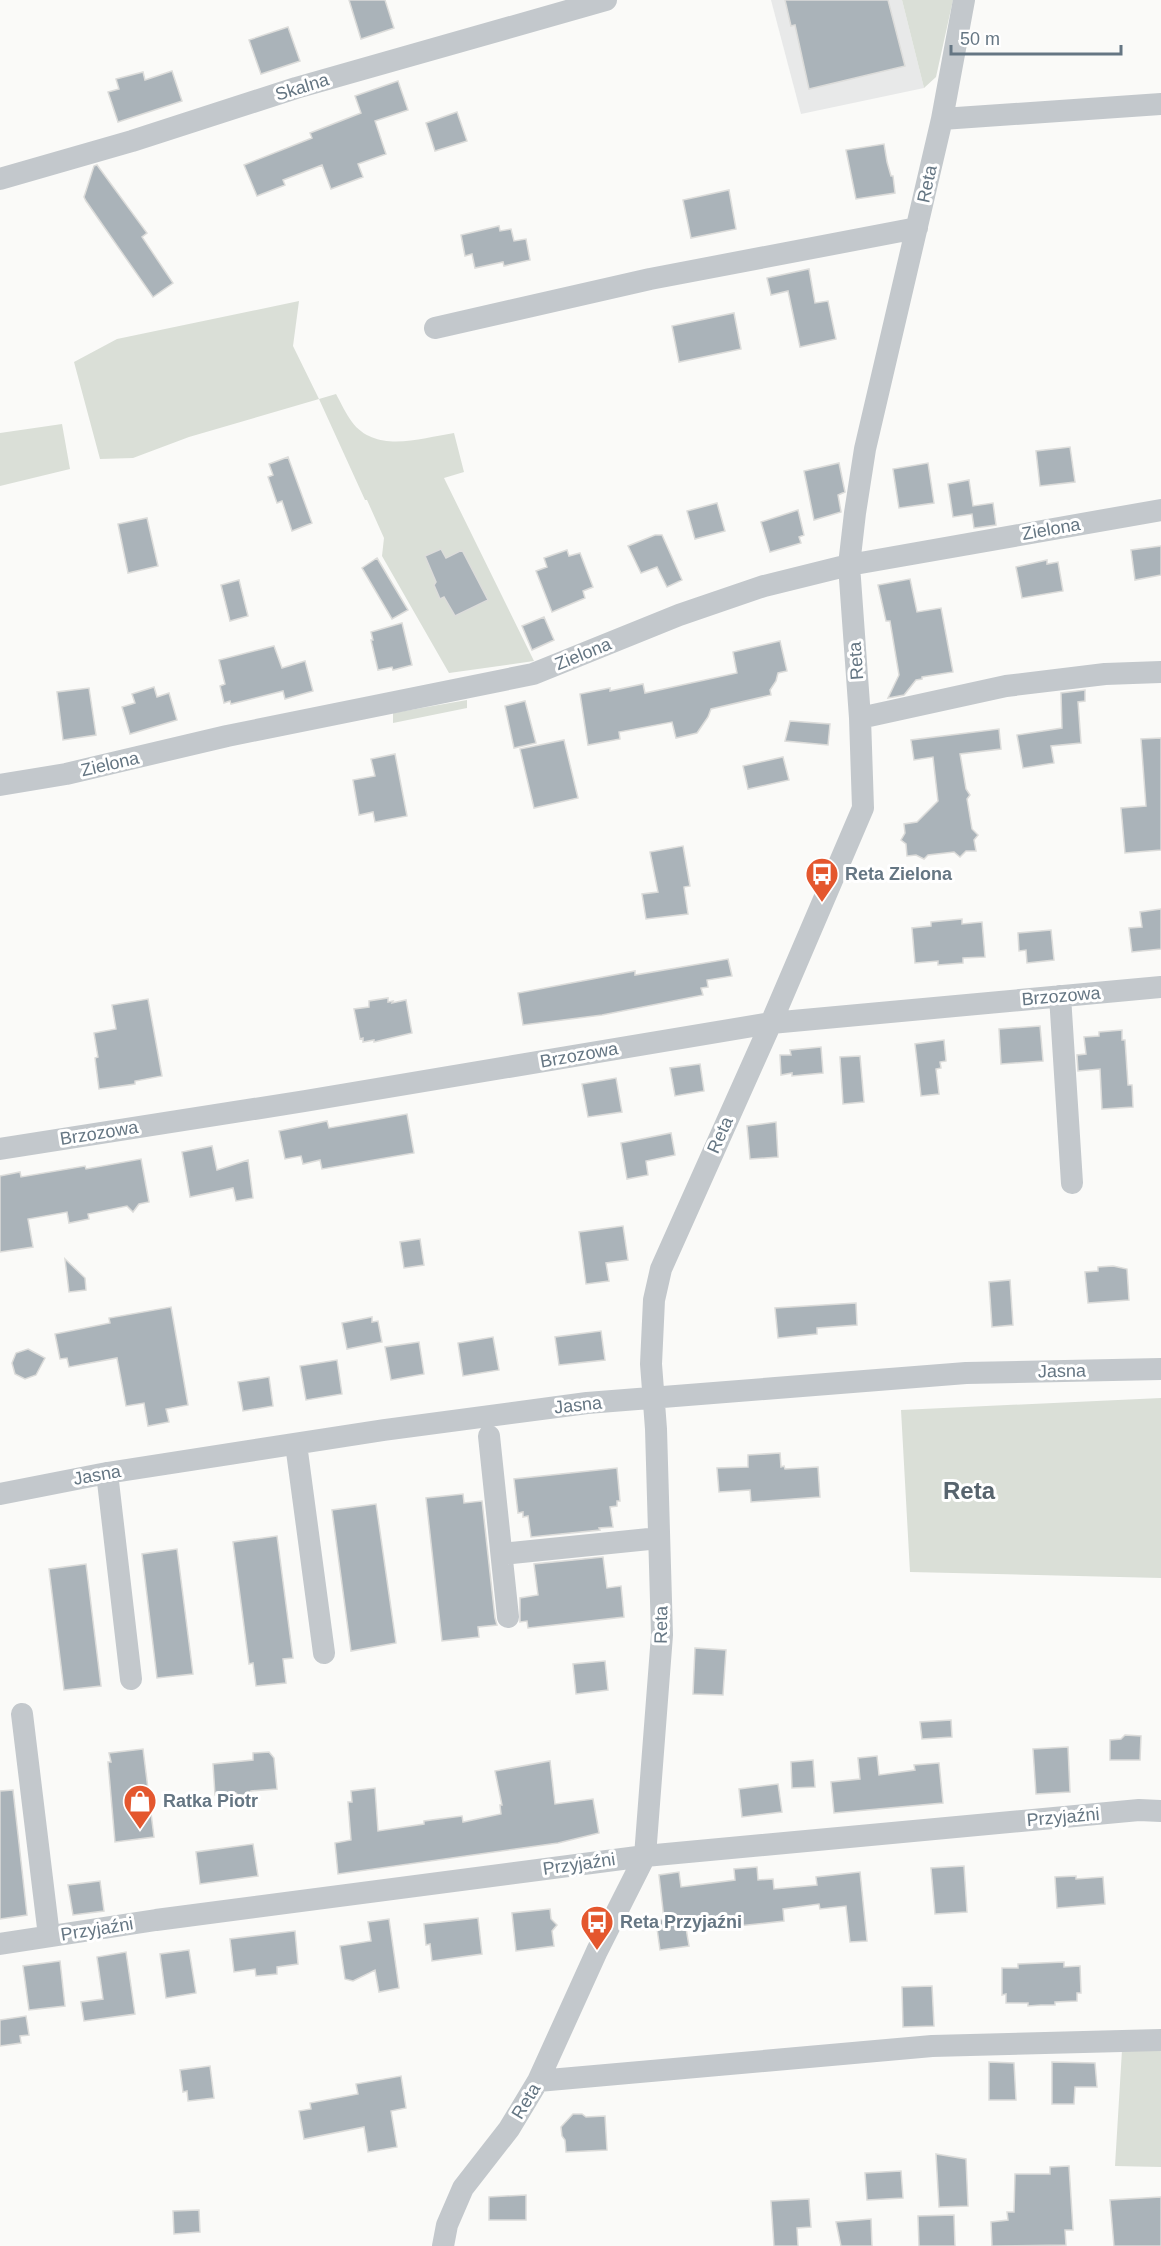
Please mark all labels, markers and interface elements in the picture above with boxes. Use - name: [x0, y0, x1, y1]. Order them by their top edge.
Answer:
- scale bar: [951, 18, 1120, 56]
- text: 50 m: [960, 29, 1000, 49]
- street label: Skalna: [273, 69, 332, 105]
- street label: Reta: [913, 162, 941, 205]
- street label: Zielona: [1020, 514, 1083, 544]
- street label: Zielona: [552, 633, 615, 674]
- street label: Reta: [845, 640, 867, 681]
- street label: Zielona: [79, 747, 142, 780]
- bus stop icon: Reta Zielona: [804, 856, 840, 903]
- place label: Reta Zielona: [845, 864, 953, 884]
- street label: Brzozowa: [1021, 983, 1102, 1009]
- street label: Brzozowa: [538, 1038, 621, 1072]
- street label: Reta: [703, 1113, 737, 1156]
- street label: Brzozowa: [58, 1117, 141, 1149]
- street label: Jasna: [1038, 1361, 1087, 1381]
- street label: Jasna: [553, 1392, 604, 1417]
- street label: Jasna: [72, 1461, 123, 1489]
- district label: Reta: [943, 1477, 996, 1504]
- street label: Reta: [651, 1605, 671, 1644]
- shop icon: Ratka Piotr: [122, 1783, 158, 1830]
- place label: Ratka Piotr: [163, 1791, 258, 1811]
- street label: Przyjaźni: [1026, 1804, 1100, 1830]
- street label: Przyjaźni: [541, 1849, 617, 1879]
- bus stop icon: Reta Przyjaźni: [579, 1904, 615, 1951]
- place label: Reta Przyjaźni: [620, 1912, 742, 1932]
- street label: Przyjaźni: [59, 1913, 135, 1945]
- street label: Reta: [508, 2079, 545, 2122]

